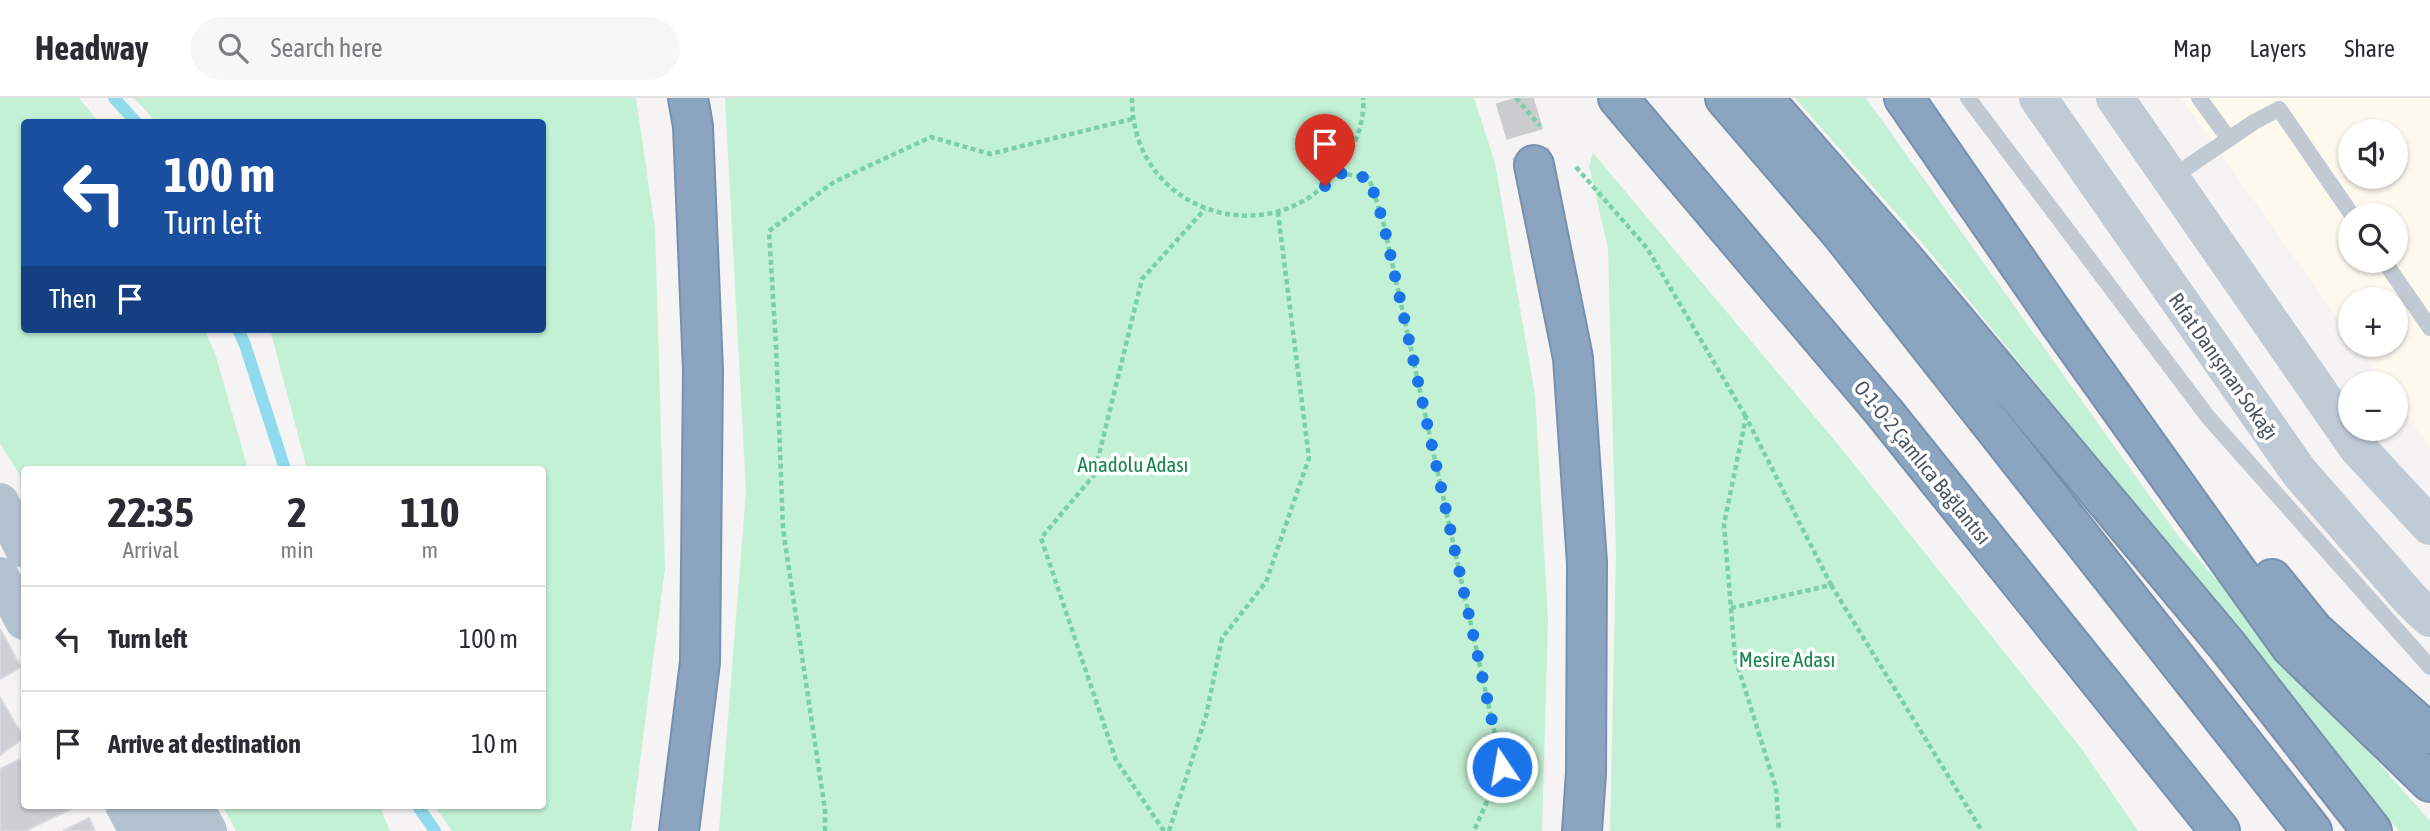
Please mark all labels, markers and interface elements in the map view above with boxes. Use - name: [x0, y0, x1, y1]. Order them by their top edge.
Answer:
- search box: [190, 17, 680, 80]
- text: Headway: [35, 29, 148, 67]
- icon: search: [214, 29, 252, 67]
- text: Search here: [270, 33, 383, 63]
- text: Map: [2173, 35, 2212, 62]
- text: Layers: [2250, 35, 2306, 62]
- text: Share: [2344, 35, 2395, 62]
- pin: [1295, 114, 1355, 186]
- map controls: [2338, 119, 2408, 441]
- button: sound: [2338, 119, 2408, 189]
- icon: arrive: [1306, 125, 1344, 163]
- text: 100 m: [164, 146, 275, 202]
- icon: left: [49, 147, 140, 238]
- button: search: [2338, 203, 2408, 273]
- text: Turn left: [164, 204, 262, 241]
- icon: arrive: [111, 280, 149, 318]
- text: Then: [49, 284, 97, 314]
- button: +: [2338, 287, 2408, 357]
- street label: Rıfat Danışman Sokağı: [2164, 288, 2284, 444]
- button: −: [2338, 371, 2408, 441]
- street label: O-1-O-2 Çamlıca Bağlantısı: [1850, 375, 1996, 549]
- park label: Anadolu Adası: [1078, 452, 1188, 476]
- text: 22:35: [108, 488, 194, 536]
- text: 2: [287, 488, 307, 536]
- text: 110: [400, 488, 459, 536]
- text: Arrival: [123, 537, 179, 563]
- text: min: [281, 537, 314, 563]
- text: m: [422, 537, 438, 563]
- icon: left: [49, 620, 87, 658]
- text: Turn left: [108, 624, 188, 654]
- text: 100 m: [459, 624, 518, 654]
- park label: Mesire Adası: [1739, 647, 1835, 671]
- icon: arrive: [49, 725, 87, 763]
- text: Arrive at destination: [108, 729, 301, 759]
- text: 10 m: [471, 729, 518, 759]
- position arrow: [1465, 730, 1539, 804]

